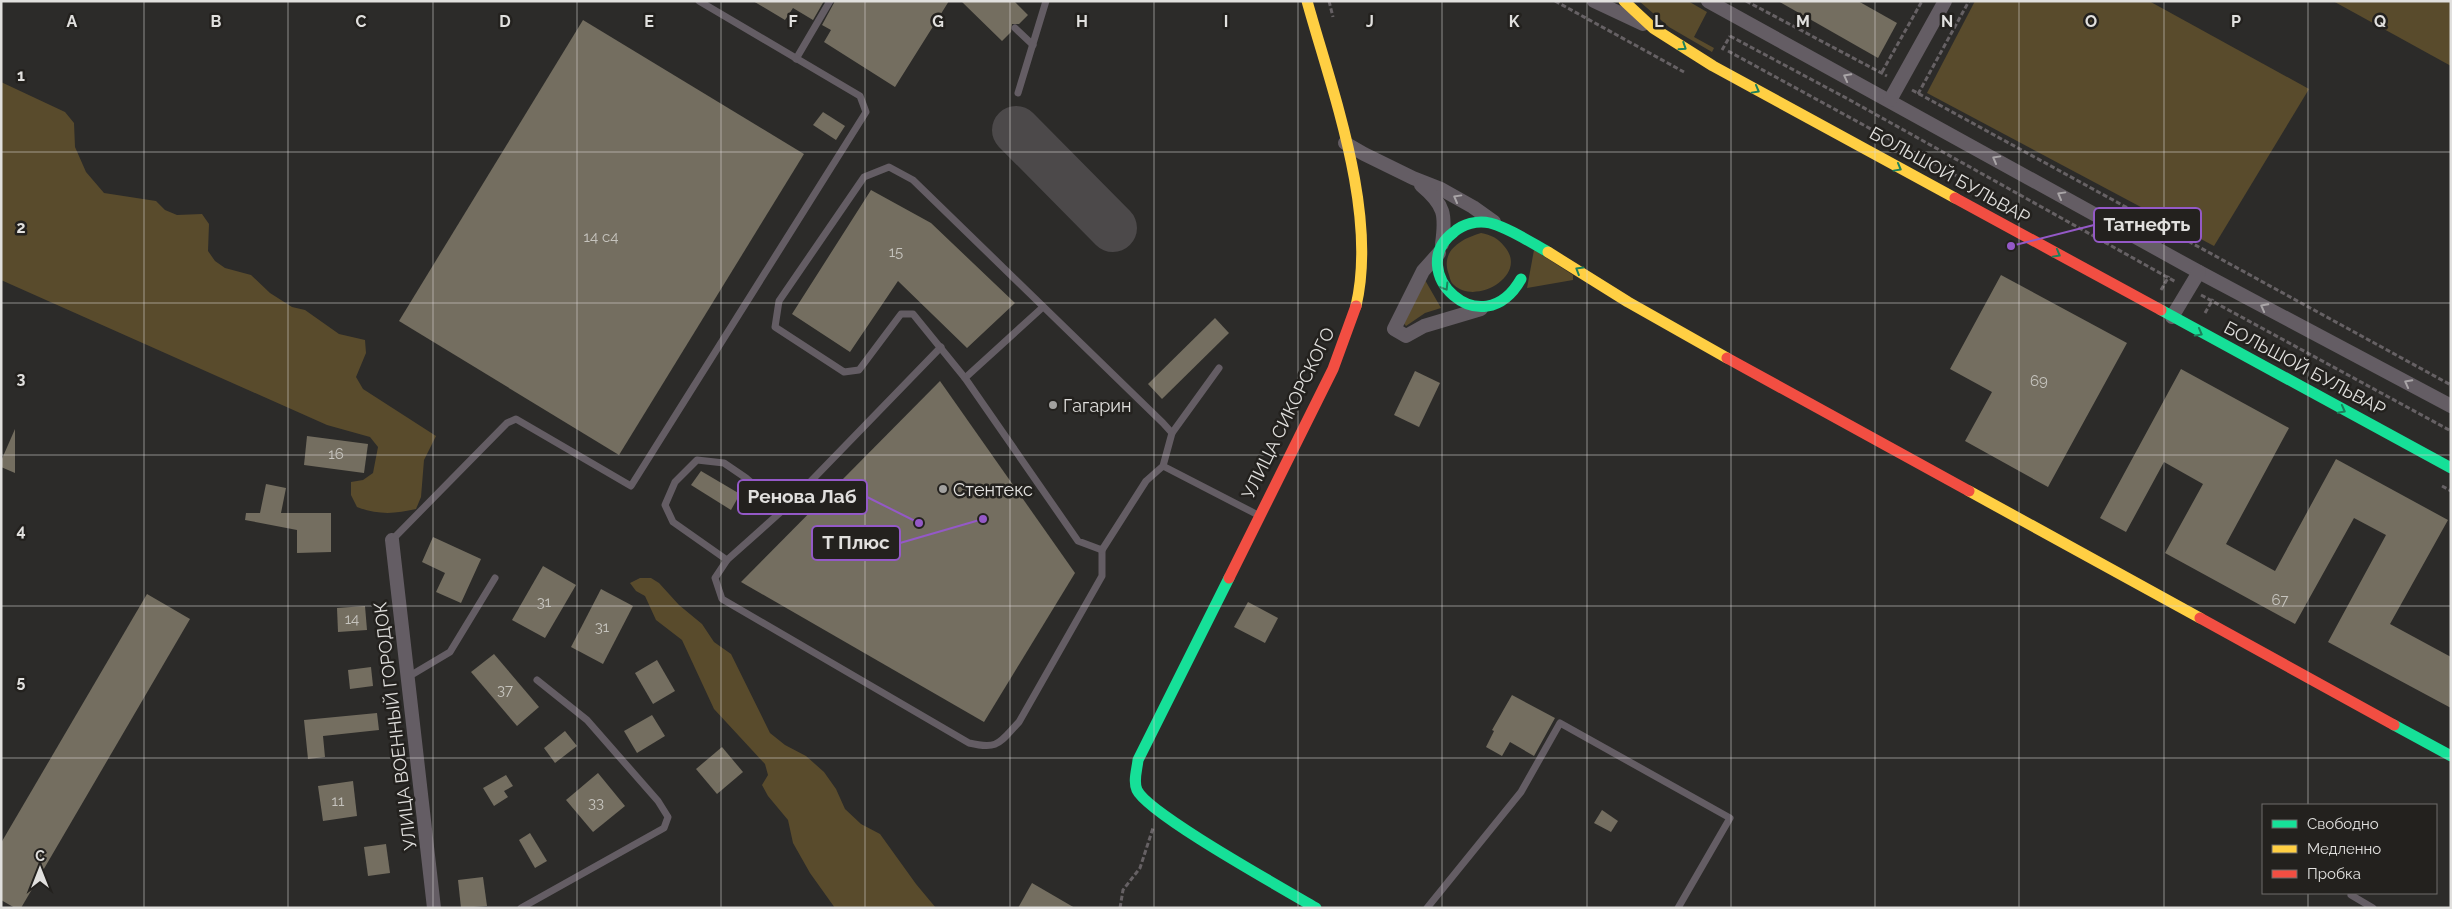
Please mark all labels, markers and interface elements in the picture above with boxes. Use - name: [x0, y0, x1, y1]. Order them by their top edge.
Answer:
- text: A: [67, 12, 78, 31]
- text: B: [211, 12, 222, 31]
- text: C: [356, 12, 367, 31]
- text: D: [499, 12, 511, 31]
- text: E: [644, 12, 654, 31]
- text: F: [788, 12, 798, 31]
- text: G: [932, 12, 944, 31]
- text: H: [1076, 12, 1088, 31]
- text: I: [1224, 12, 1228, 31]
- text: J: [1366, 12, 1374, 31]
- text: K: [1509, 12, 1520, 31]
- text: L: [1654, 12, 1664, 31]
- text: M: [1796, 12, 1810, 31]
- text: N: [1941, 12, 1953, 31]
- text: O: [2085, 12, 2097, 31]
- text: P: [2231, 12, 2241, 31]
- text: Q: [2374, 12, 2386, 31]
- one-way arrow: [1678, 41, 1687, 51]
- text: 1: [17, 66, 25, 85]
- one-way arrow: [1844, 73, 1853, 83]
- one-way arrow: [1750, 83, 1759, 93]
- street label: БОЛЬШОЙ БУЛЬВАР: [1866, 122, 2034, 228]
- one-way arrow: [1993, 155, 2002, 165]
- one-way arrow: [1893, 162, 1902, 172]
- one-way arrow: [2057, 191, 2066, 201]
- one-way arrow: [1454, 195, 1463, 205]
- callout: Татнефть: [2094, 208, 2201, 242]
- text: Татнефть: [2104, 213, 2190, 235]
- text: 2: [16, 218, 26, 237]
- house number: 14 с4: [584, 228, 618, 246]
- house number: 15: [889, 243, 903, 261]
- one-way arrow: [2052, 248, 2061, 258]
- one-way arrow: [1576, 267, 1585, 277]
- one-way arrow: [1438, 281, 1448, 290]
- one-way arrow: [2261, 303, 2270, 313]
- street label: БОЛЬШОЙ БУЛЬВАР: [2221, 316, 2389, 420]
- street label: УЛИЦА СИКОРСКОГО: [1237, 324, 1339, 502]
- one-way arrow: [2194, 326, 2203, 336]
- text: 3: [17, 369, 26, 388]
- house number: 69: [2030, 372, 2048, 390]
- one-way arrow: [2404, 379, 2413, 389]
- place label: Гагарин: [1063, 395, 1132, 416]
- marker: Гагарин: [1047, 399, 1059, 411]
- one-way arrow: [2337, 404, 2346, 414]
- house number: 16: [328, 445, 344, 463]
- place label: Стентекс: [953, 479, 1033, 500]
- callout: Ренова Лаб: [738, 480, 867, 514]
- marker: Стентекс: [937, 483, 949, 495]
- text: Ренова Лаб: [747, 485, 857, 507]
- text: 4: [16, 521, 26, 540]
- callout: Т Плюс: [812, 526, 900, 560]
- text: Т Плюс: [822, 531, 890, 553]
- house number: 67: [2271, 591, 2289, 609]
- house number: 31: [537, 593, 552, 611]
- street label: УЛИЦА ВОЕННЫЙ ГОРОДОК: [369, 601, 421, 851]
- house number: 14: [345, 610, 359, 628]
- house number: 31: [595, 618, 610, 636]
- text: 5: [17, 672, 26, 691]
- house number: 37: [497, 681, 513, 699]
- house number: 11: [332, 792, 345, 810]
- house number: 33: [588, 794, 604, 812]
- legend: [2262, 804, 2437, 894]
- text: Свободно: [2307, 815, 2379, 833]
- text: Медленно: [2307, 840, 2381, 858]
- north arrow: [15, 844, 65, 894]
- text: С: [35, 848, 45, 864]
- text: Пробка: [2307, 865, 2361, 883]

